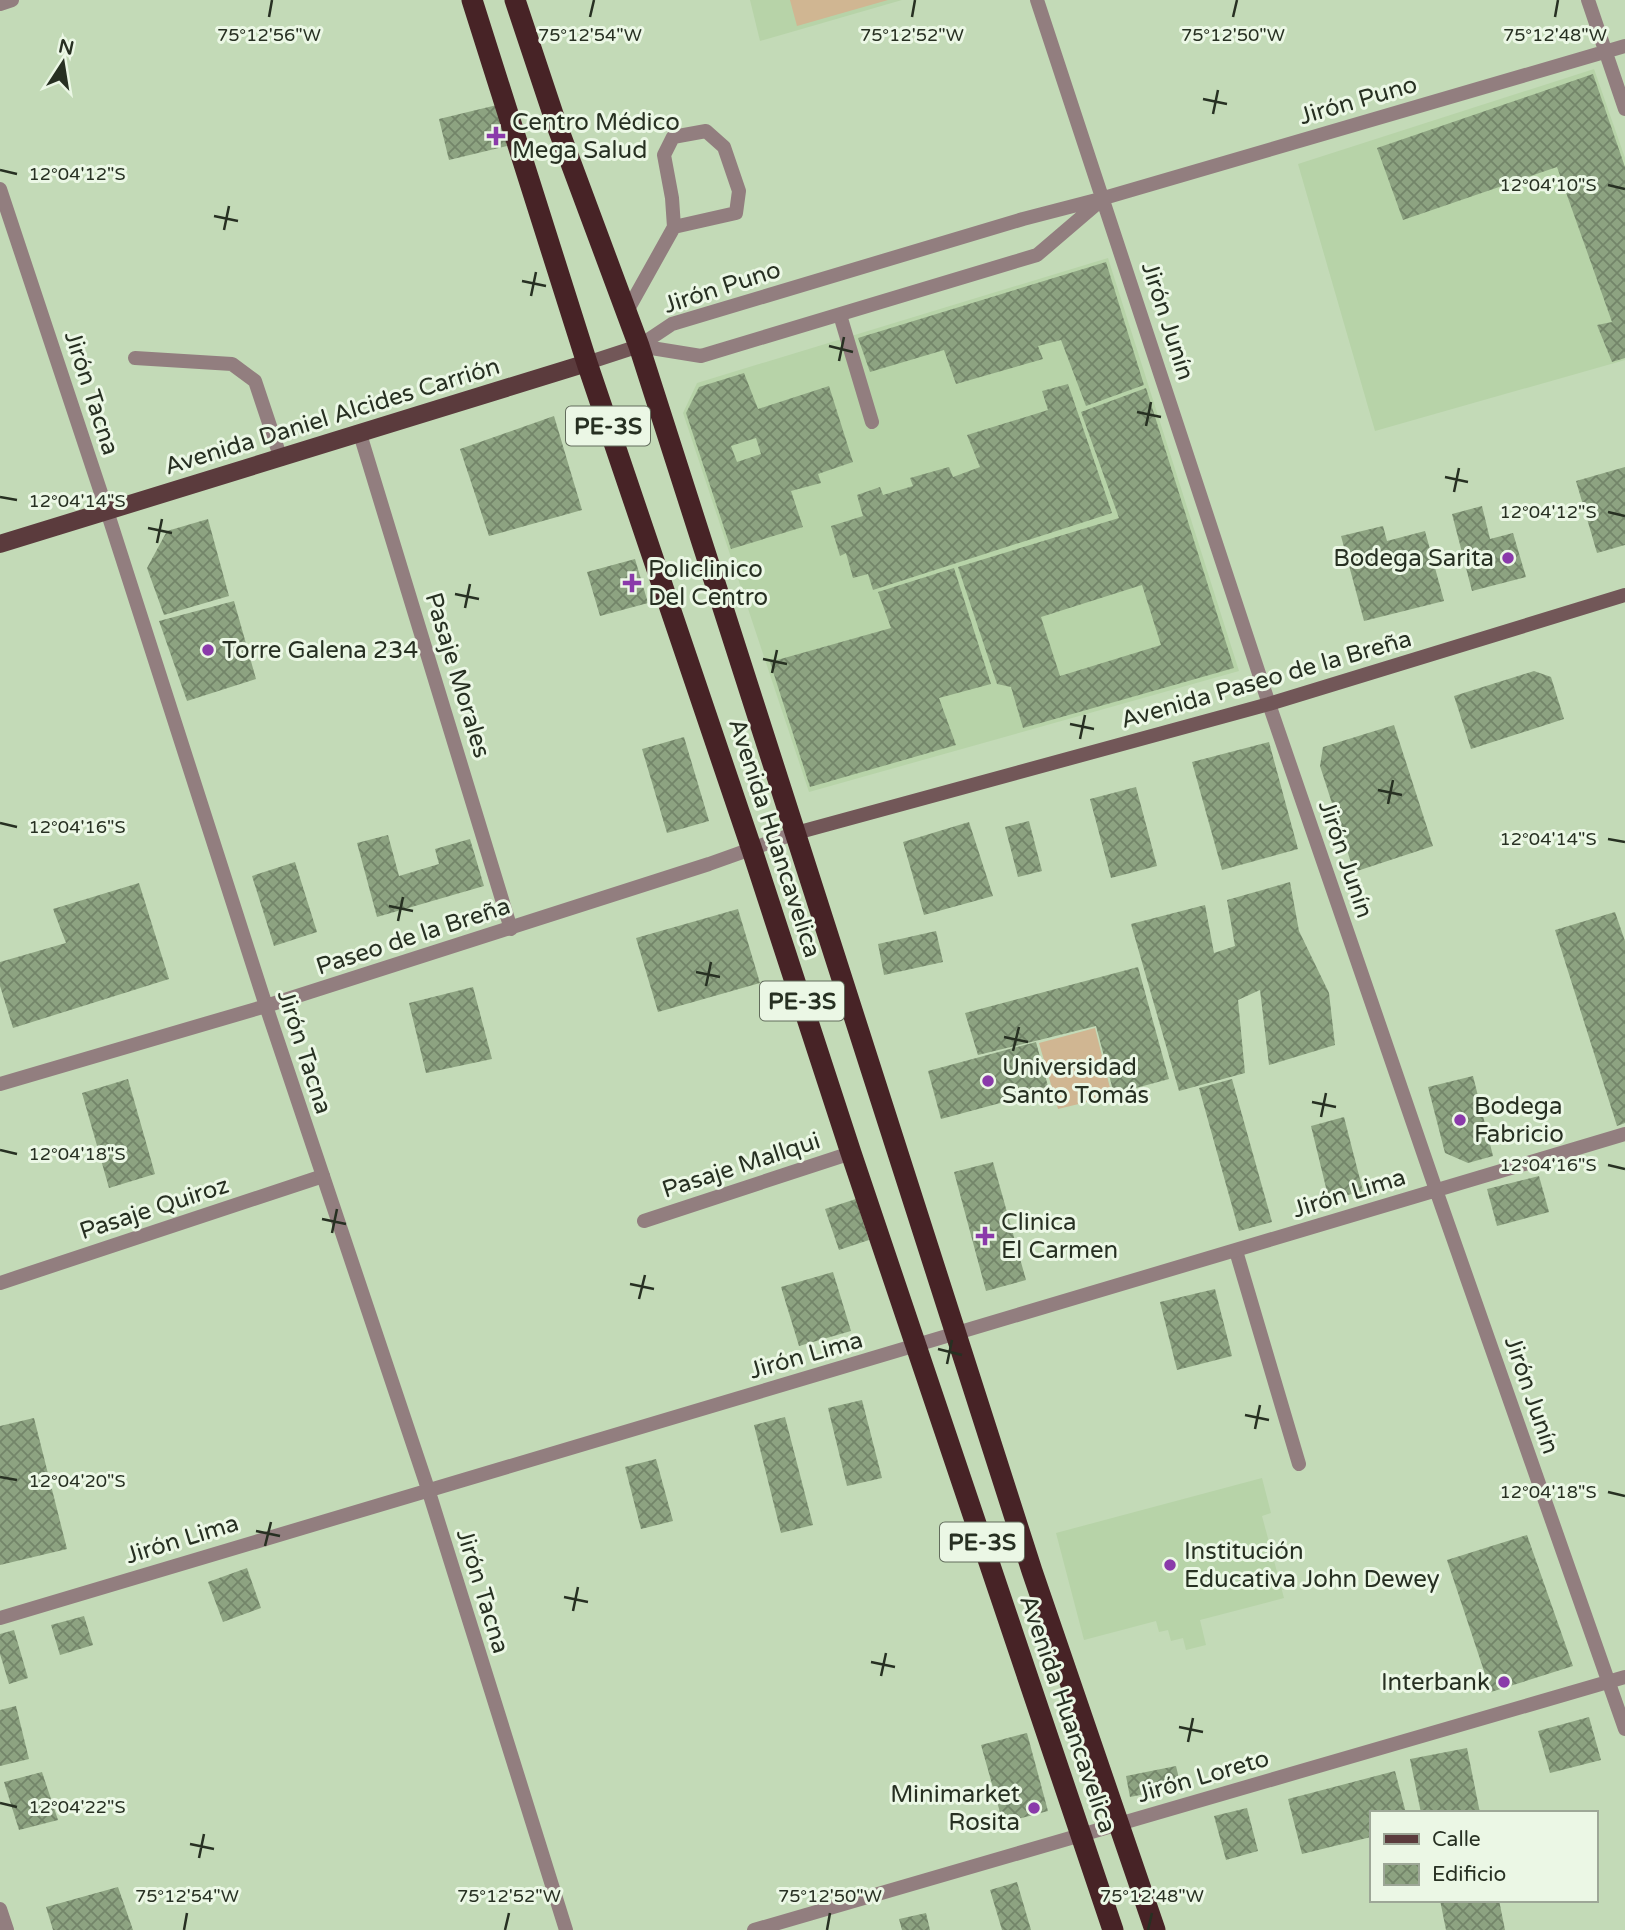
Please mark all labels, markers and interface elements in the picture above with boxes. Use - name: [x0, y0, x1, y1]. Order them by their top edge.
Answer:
- text: 75°12'56"W: [217, 24, 321, 46]
- text: 75°12'54"W: [538, 24, 642, 46]
- text: 75°12'52"W: [860, 24, 964, 46]
- text: 75°12'50"W: [1181, 24, 1285, 46]
- text: 75°12'48"W: [1503, 24, 1607, 46]
- north arrow: [28, 28, 98, 98]
- text: N: [57, 35, 76, 60]
- street label: Jirón Puno: [1296, 70, 1420, 131]
- place label: Centro Médico Mega Salud: [512, 108, 680, 165]
- marker: Centro Médico Mega Salud: [486, 126, 506, 146]
- text: 12°04'12"S: [28, 163, 126, 185]
- text: 12°04'10"S: [1499, 174, 1597, 196]
- street label: Jirón Puno: [660, 255, 784, 320]
- street label: Jirón Junín: [1135, 258, 1200, 384]
- street label: Jirón Tacna: [58, 328, 125, 459]
- street label: Avenida Daniel Alcides Carrión: [161, 352, 503, 481]
- road number: PE-3S: [566, 406, 650, 446]
- text: 12°04'14"S: [28, 490, 126, 512]
- text: 12°04'12"S: [1499, 501, 1597, 523]
- place label: Bodega Sarita: [1333, 544, 1494, 573]
- marker: Bodega Sarita: [1500, 550, 1516, 566]
- place label: Policlinico Del Centro: [648, 555, 768, 612]
- marker: Policlinico Del Centro: [622, 573, 642, 593]
- street label: Pasaje Morales: [419, 589, 496, 761]
- street label: Avenida Paseo de la Breña: [1117, 624, 1415, 735]
- place label: Torre Galena 234: [222, 636, 418, 665]
- marker: Torre Galena 234: [200, 642, 216, 658]
- street label: Avenida Huancavelica: [722, 715, 827, 961]
- street label: Jirón Junín: [1312, 797, 1379, 922]
- text: 12°04'16"S: [28, 816, 126, 838]
- text: 12°04'14"S: [1499, 828, 1597, 850]
- street label: Paseo de la Breña: [312, 891, 514, 982]
- road number: PE-3S: [760, 982, 844, 1020]
- street label: Jirón Tacna: [271, 987, 338, 1118]
- place label: Universidad Santo Tomás: [1002, 1053, 1149, 1110]
- marker: Universidad Santo Tomás: [980, 1073, 996, 1089]
- place label: Bodega Fabricio: [1474, 1092, 1564, 1149]
- marker: Bodega Fabricio: [1452, 1112, 1468, 1128]
- street label: Pasaje Mallqui: [659, 1126, 824, 1205]
- text: 12°04'18"S: [28, 1143, 126, 1165]
- text: 12°04'16"S: [1499, 1154, 1597, 1176]
- street label: Jirón Lima: [1289, 1163, 1409, 1224]
- street label: Pasaje Quiroz: [76, 1171, 232, 1246]
- place label: Clinica El Carmen: [1001, 1208, 1118, 1265]
- marker: Clinica El Carmen: [975, 1226, 995, 1246]
- street label: Jirón Lima: [746, 1325, 866, 1386]
- street label: Jirón Junín: [1498, 1333, 1565, 1458]
- text: 12°04'20"S: [28, 1470, 126, 1492]
- text: 12°04'18"S: [1499, 1481, 1597, 1503]
- street label: Jirón Lima: [122, 1509, 242, 1570]
- road number: PE-3S: [940, 1522, 1024, 1562]
- street label: Jirón Tacna: [450, 1525, 515, 1657]
- place label: Institución Educativa John Dewey: [1184, 1537, 1440, 1594]
- marker: Institución Educativa John Dewey: [1162, 1557, 1178, 1573]
- street label: Avenida Huancavelica: [1013, 1591, 1122, 1837]
- place label: Interbank: [1381, 1668, 1490, 1697]
- marker: Interbank: [1496, 1674, 1512, 1690]
- street label: Jirón Loreto: [1134, 1744, 1272, 1809]
- place label: Minimarket Rosita: [890, 1780, 1020, 1837]
- text: 12°04'22"S: [28, 1796, 126, 1818]
- marker: Minimarket Rosita: [1026, 1800, 1042, 1816]
- legend: [1370, 1811, 1597, 1902]
- text: Calle: [1432, 1827, 1481, 1852]
- text: Edificio: [1432, 1862, 1506, 1887]
- text: 75°12'54"W: [135, 1885, 239, 1907]
- text: 75°12'52"W: [457, 1885, 561, 1907]
- text: 75°12'50"W: [778, 1885, 882, 1907]
- text: 75°12'48"W: [1100, 1885, 1204, 1907]

